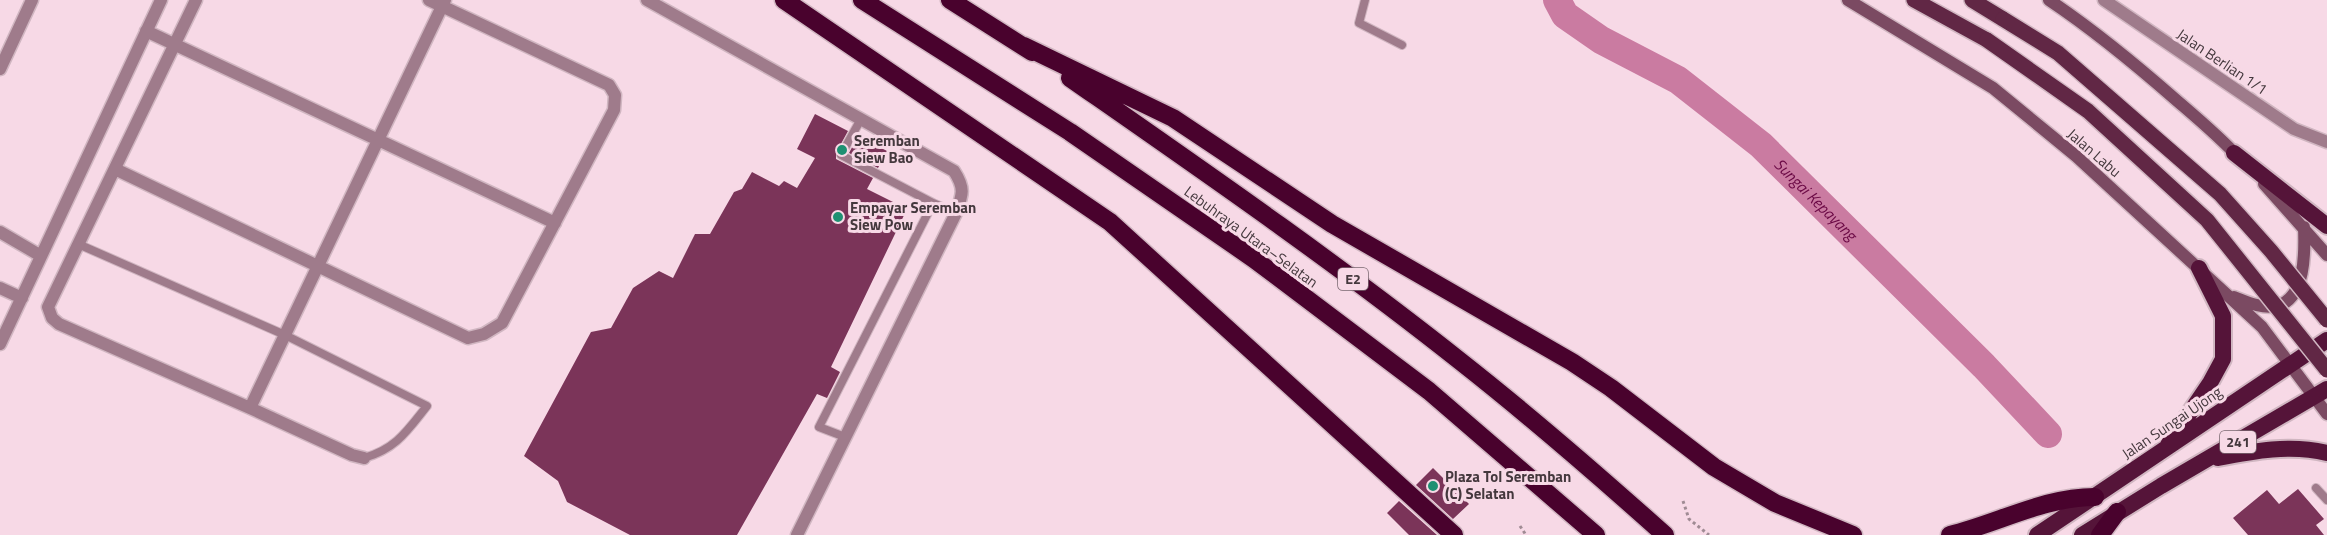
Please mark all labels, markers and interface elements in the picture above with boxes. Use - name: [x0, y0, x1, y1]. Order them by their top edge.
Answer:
- street label: Jalan Berlian 1/1: [2172, 23, 2272, 100]
- street label: Jalan Labu: [2062, 123, 2126, 183]
- place label: Seremban Siew Bao: [854, 129, 920, 169]
- marker: Seremban Siew Bao: [835, 143, 849, 157]
- water label: Sungai Kepayang: [1769, 153, 1864, 248]
- street label: Lebuhraya Utara–Selatan: [1179, 180, 1323, 293]
- place label: Empayar Seremban Siew Pow: [850, 196, 976, 236]
- marker: Empayar Seremban Siew Pow: [831, 210, 845, 224]
- road number: E2: [1338, 268, 1368, 290]
- street label: Jalan Sungai Ujong: [2117, 380, 2227, 465]
- road number: 241: [2220, 431, 2256, 453]
- place label: Plaza Tol Seremban (C) Selatan: [1445, 465, 1571, 505]
- marker: Plaza Tol Seremban (C) Selatan: [1426, 479, 1440, 493]

